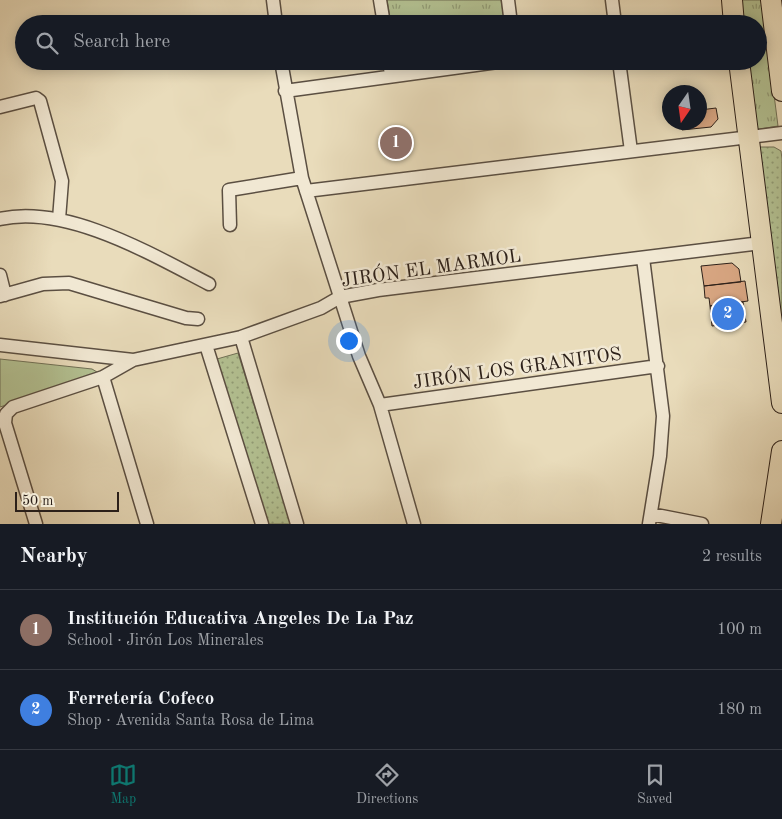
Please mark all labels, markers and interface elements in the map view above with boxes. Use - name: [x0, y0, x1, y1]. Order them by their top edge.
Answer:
- search box: [15, 15, 767, 70]
- icon: search: [33, 29, 61, 57]
- text: Search here: [73, 33, 170, 52]
- north arrow: [662, 85, 707, 130]
- pin: 1: [380, 124, 412, 162]
- street label: JIRÓN EL MARMOL: [339, 242, 523, 292]
- pin: 2: [712, 295, 744, 333]
- your location: [336, 328, 362, 354]
- street label: JIRÓN LOS GRANITOS: [411, 340, 623, 394]
- scale bar: [15, 489, 119, 512]
- text: 50 m: [22, 494, 53, 508]
- text: Nearby: [20, 546, 88, 567]
- text: 2 results: [702, 549, 762, 565]
- text: Institución Educativa Angeles De La Paz: [67, 610, 414, 629]
- text: 1: [31, 622, 41, 638]
- text: 100 m: [717, 622, 762, 638]
- text: School · Jirón Los Minerales: [67, 633, 264, 649]
- text: Ferretería Cofeco: [67, 690, 214, 709]
- text: 2: [31, 702, 41, 718]
- text: 180 m: [717, 702, 762, 718]
- text: Shop · Avenida Santa Rosa de Lima: [67, 713, 314, 729]
- tab: Map: [109, 761, 137, 808]
- tab: Directions: [356, 761, 418, 808]
- tab: Saved: [637, 761, 673, 808]

